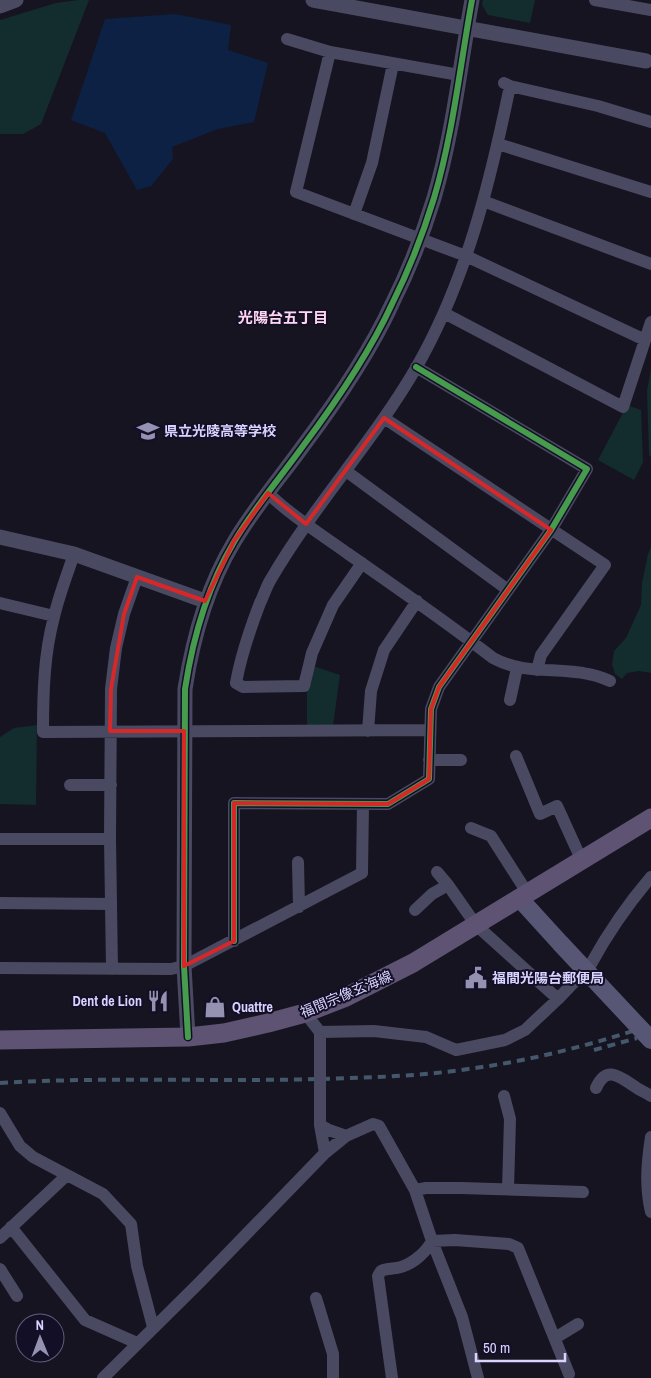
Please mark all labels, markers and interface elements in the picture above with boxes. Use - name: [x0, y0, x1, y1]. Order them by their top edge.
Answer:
- district label: 光陽台五丁目: [238, 307, 328, 328]
- school or university icon: 県立光陵高等学校: [135, 418, 161, 444]
- place label: 県立光陵高等学校: [164, 422, 276, 440]
- public building icon: 福間光陽台郵便局: [463, 965, 489, 991]
- street label: 福間宗像玄海線: [297, 967, 395, 1021]
- place label: 福間光陽台郵便局: [492, 969, 604, 987]
- restaurant icon: Dent de Lion: [145, 988, 171, 1014]
- place label: Dent de Lion: [72, 992, 142, 1010]
- shop icon: Quattre: [202, 994, 228, 1020]
- place label: Quattre: [232, 998, 273, 1016]
- north arrow: [15, 1313, 65, 1363]
- text: N: [35, 1316, 44, 1334]
- scale bar: [476, 1330, 565, 1362]
- text: 50 m: [483, 1337, 510, 1358]

